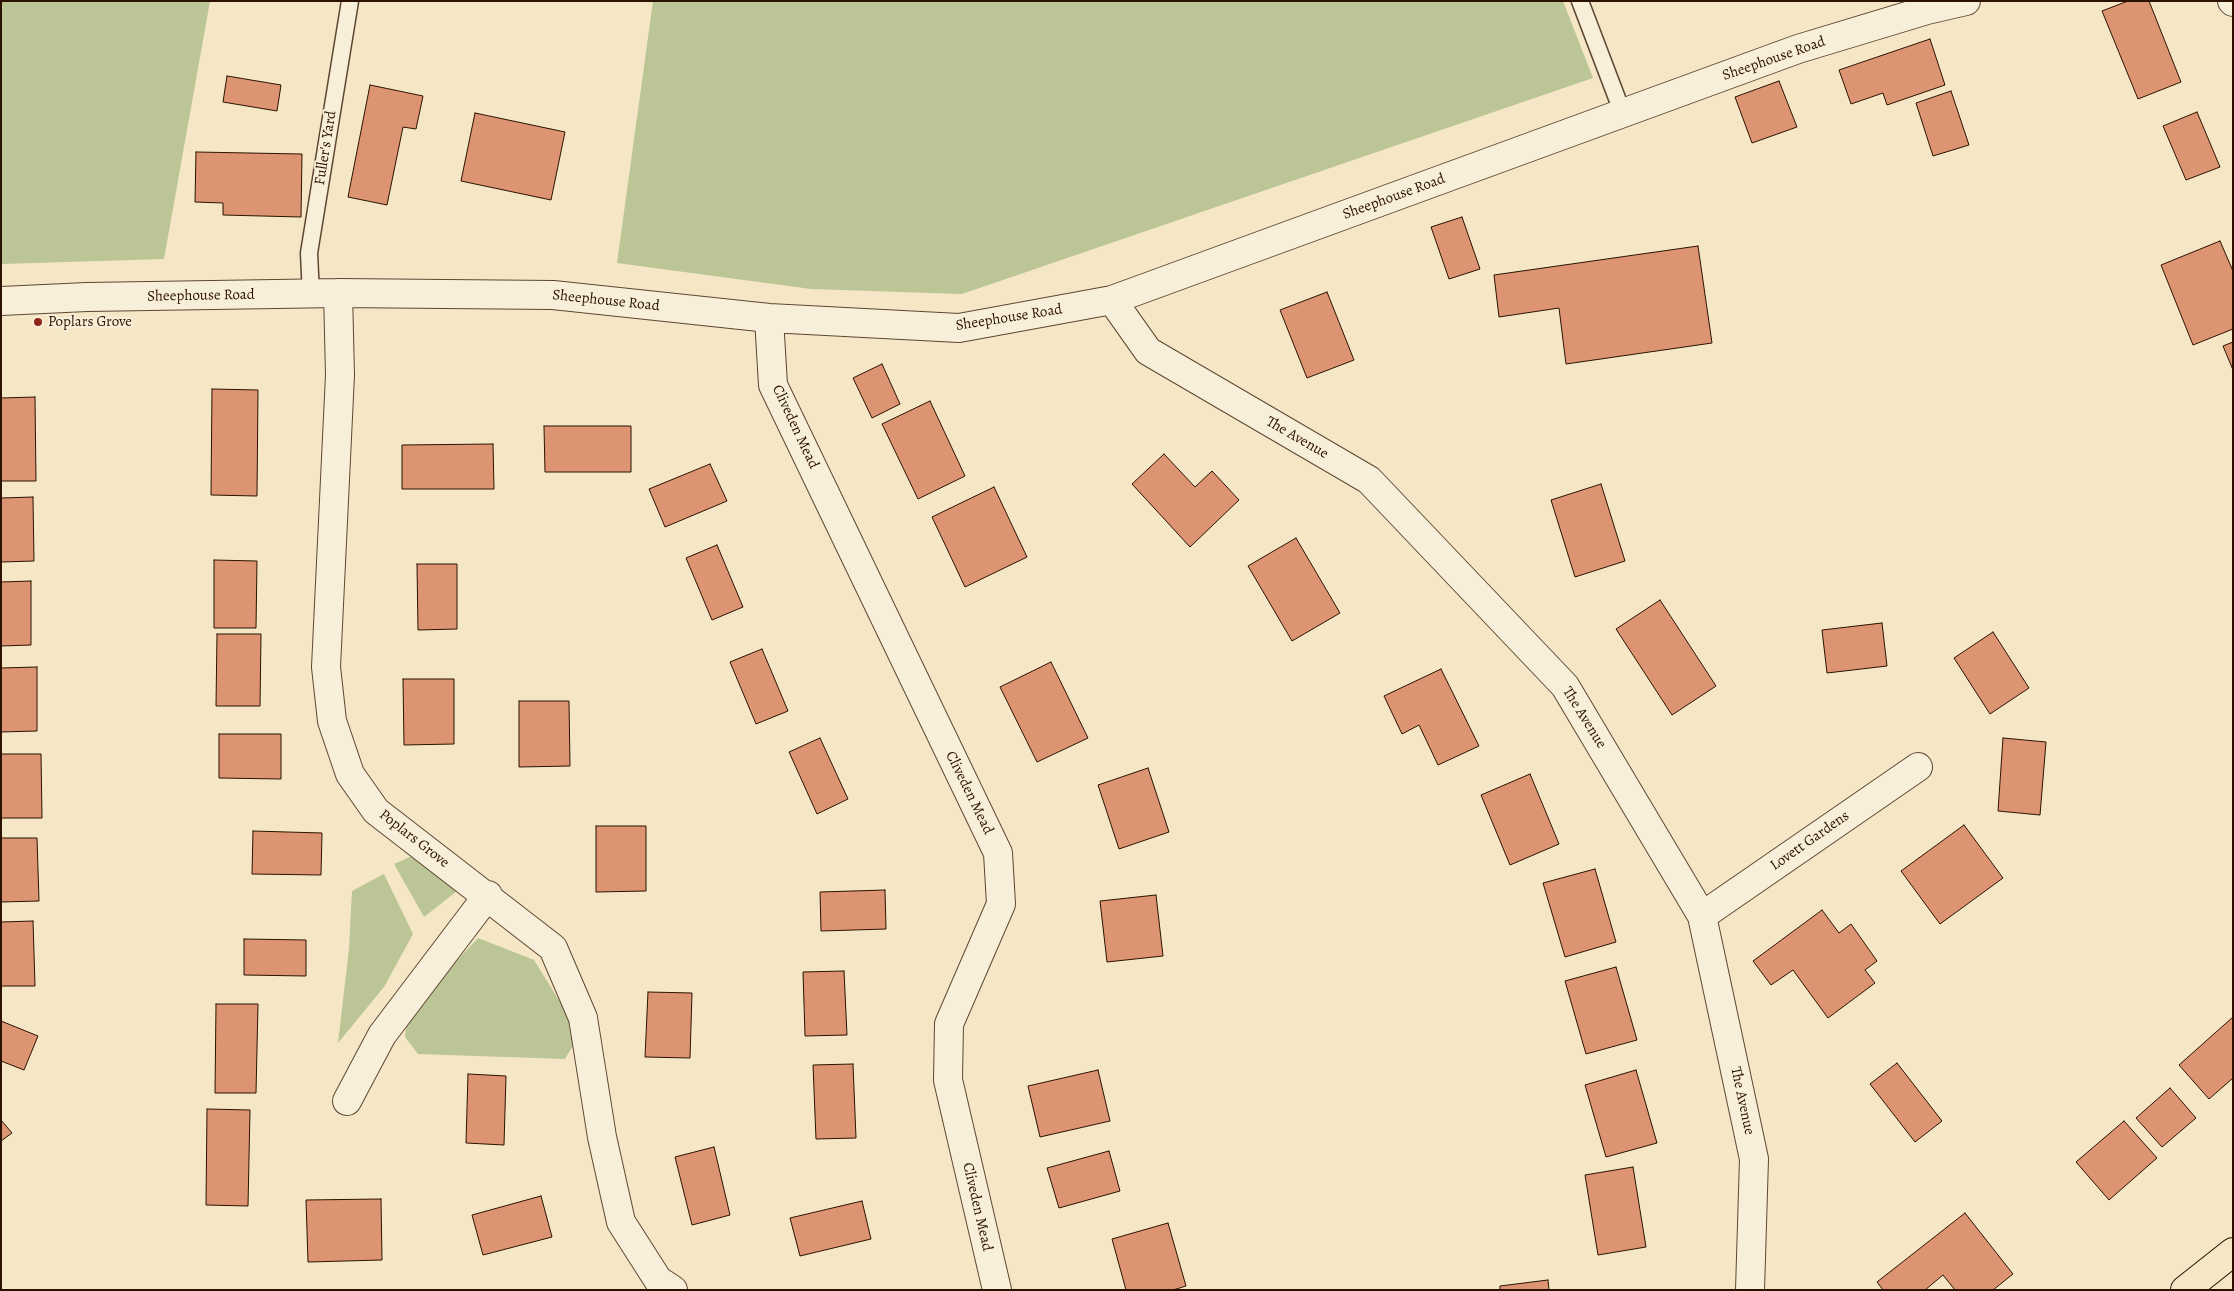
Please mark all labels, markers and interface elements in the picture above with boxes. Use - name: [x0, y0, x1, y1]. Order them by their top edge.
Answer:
- street label: Sheephouse Road: [1720, 33, 1828, 85]
- street label: Fuller's Yard: [311, 110, 341, 186]
- street label: Sheephouse Road: [1340, 170, 1448, 224]
- street label: Sheephouse Road: [147, 286, 255, 306]
- street label: Sheephouse Road: [551, 286, 661, 316]
- street label: Sheephouse Road: [954, 301, 1064, 335]
- place label: Poplars Grove: [48, 313, 132, 331]
- marker: Poplars Grove: [32, 316, 44, 328]
- street label: Cliveden Mead: [768, 382, 822, 472]
- street label: The Avenue: [1263, 413, 1331, 463]
- street label: The Avenue: [1558, 684, 1610, 752]
- street label: Cliveden Mead: [941, 748, 997, 838]
- street label: Poplars Grove: [375, 806, 453, 872]
- street label: Lovett Gardens: [1767, 807, 1853, 875]
- street label: The Avenue: [1726, 1065, 1758, 1137]
- street label: Cliveden Mead: [958, 1161, 996, 1253]

